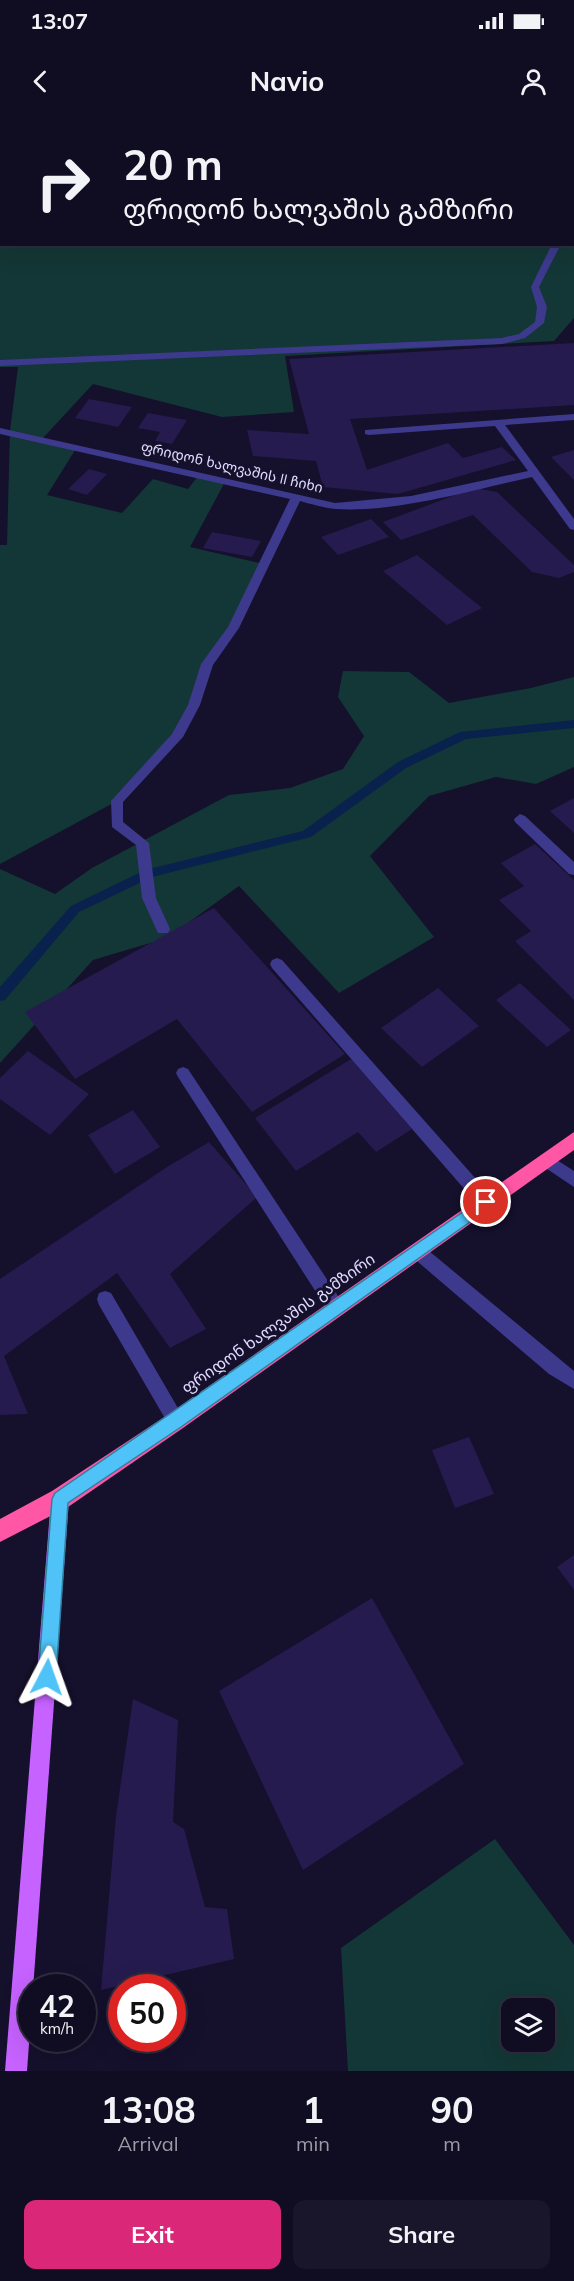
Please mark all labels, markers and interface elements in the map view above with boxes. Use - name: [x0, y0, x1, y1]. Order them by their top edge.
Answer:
- text: 13:07: [30, 7, 88, 35]
- text: Navio: [250, 64, 324, 98]
- icon: back: [24, 65, 57, 98]
- icon: person: [517, 65, 550, 98]
- text: 20 m: [123, 138, 223, 191]
- icon: right: [24, 144, 102, 222]
- text: ფრიდონ ხალვაშის გამზირი: [123, 192, 514, 226]
- street label: ფრიდონ ხალვაშის II ჩიხი: [139, 437, 325, 497]
- pin: [460, 1176, 511, 1227]
- icon: arrive: [469, 1185, 502, 1218]
- street label: ფრიდონ ხალვაშის გამზირი: [177, 1248, 379, 1398]
- position arrow: [15, 1645, 79, 1709]
- speed limit sign: 50: [108, 1974, 186, 2052]
- text: 42: [39, 1987, 75, 2025]
- map controls: [501, 1998, 555, 2052]
- button: layers: [501, 1998, 555, 2052]
- text: km/h: [40, 2019, 74, 2038]
- text: 13:08: [100, 2087, 196, 2132]
- text: 1: [302, 2087, 324, 2132]
- text: 90: [430, 2087, 474, 2132]
- text: Arrival: [117, 2131, 179, 2156]
- text: min: [296, 2131, 330, 2156]
- text: m: [443, 2131, 461, 2156]
- button: Exit: [24, 2200, 281, 2269]
- button: Share: [293, 2200, 550, 2269]

